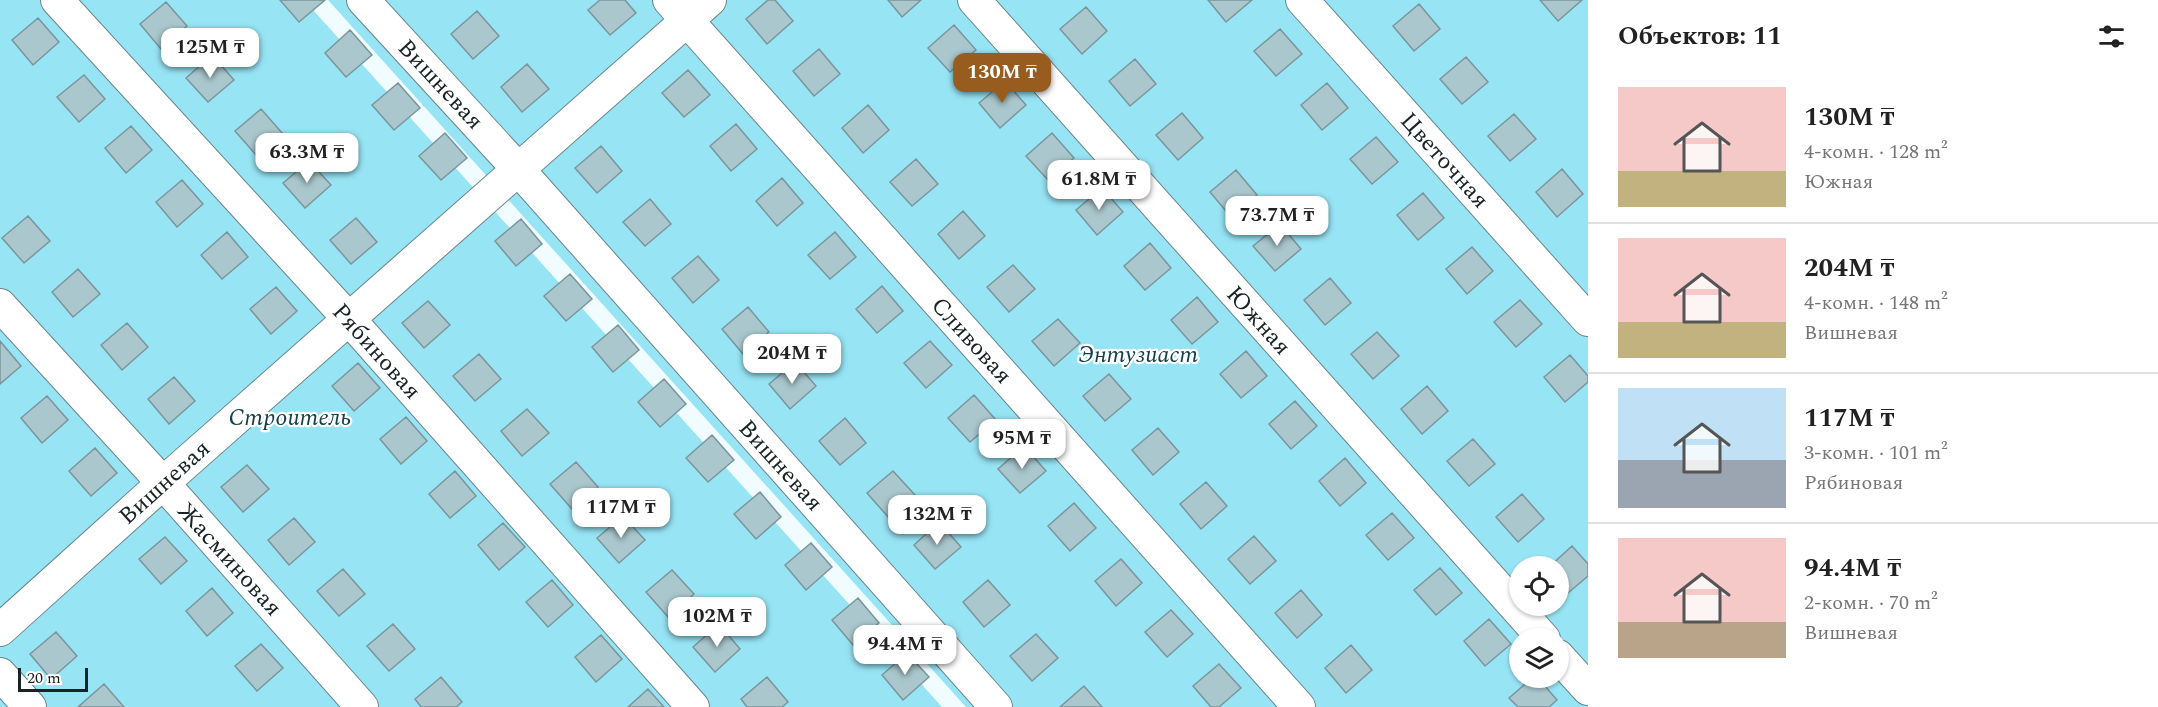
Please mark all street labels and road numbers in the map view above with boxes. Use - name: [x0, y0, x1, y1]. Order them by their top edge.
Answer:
- street label: Вишневая: [389, 31, 492, 138]
- street label: Цветочная: [1391, 104, 1497, 217]
- street label: Южная: [1217, 278, 1299, 364]
- street label: Сливовая: [922, 289, 1020, 392]
- street label: Рябиновая: [323, 295, 430, 408]
- street label: Вишневая: [729, 412, 831, 520]
- street label: Вишневая: [111, 432, 219, 534]
- street label: Жасминовая: [168, 495, 290, 625]

